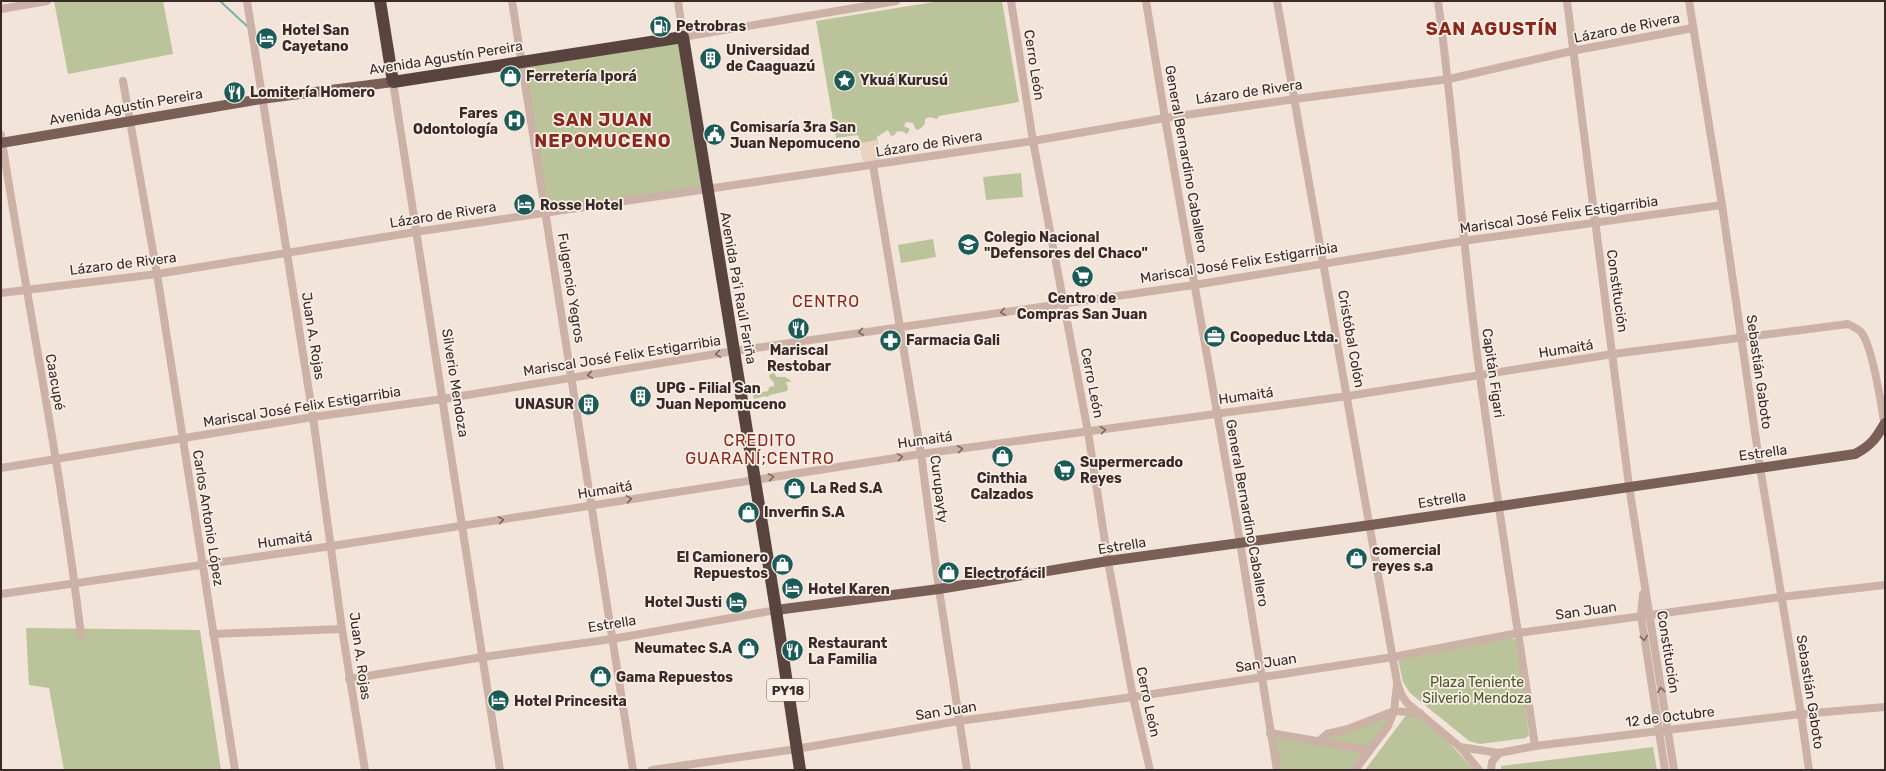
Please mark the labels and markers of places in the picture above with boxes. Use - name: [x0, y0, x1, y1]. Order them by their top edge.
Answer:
- fuel station icon: Petrobras: [647, 13, 673, 39]
- place label: Petrobras: [676, 18, 746, 35]
- place label: Hotel San Cayetano: [282, 22, 349, 55]
- hotel icon: Hotel San Cayetano: [254, 25, 280, 51]
- place label: Universidad de Caaguazú: [726, 42, 815, 75]
- building icon: Universidad de Caaguazú: [697, 45, 723, 71]
- shop icon: Ferretería Iporá: [498, 63, 524, 89]
- place icon: Ykuá Kurusú: [831, 67, 857, 93]
- place label: Ferretería Iporá: [526, 68, 637, 85]
- place label: Ykuá Kurusú: [860, 72, 948, 89]
- restaurant icon: Lomitería Homero: [221, 79, 247, 105]
- place label: Lomitería Homero: [250, 84, 375, 101]
- place label: Fares Odontología: [413, 105, 498, 138]
- hospital icon: Fares Odontología: [501, 108, 527, 134]
- place label: Comisaría 3ra San Juan Nepomuceno: [730, 119, 860, 152]
- public building icon: Comisaría 3ra San Juan Nepomuceno: [702, 122, 728, 148]
- hotel icon: Rosse Hotel: [511, 192, 537, 218]
- place label: Rosse Hotel: [540, 197, 623, 214]
- place label: Colegio Nacional "Defensores del Chaco": [984, 229, 1148, 262]
- school or university icon: Colegio Nacional "Defensores del Chaco": [955, 232, 981, 258]
- supermarket icon: Centro de Compras San Juan: [1069, 263, 1095, 289]
- place label: Centro de Compras San Juan: [1017, 290, 1147, 323]
- restaurant icon: Mariscal Restobar: [786, 315, 812, 341]
- office icon: Coopeduc Ltda.: [1201, 324, 1227, 350]
- pharmacy icon: Farmacia Gali: [877, 327, 903, 353]
- place label: Coopeduc Ltda.: [1230, 329, 1338, 346]
- place label: Farmacia Gali: [906, 332, 1000, 349]
- place label: Mariscal Restobar: [767, 342, 832, 375]
- place label: UPG - Filial San Juan Nepomuceno: [656, 380, 786, 413]
- building icon: UPG - Filial San Juan Nepomuceno: [627, 383, 653, 409]
- building icon: UNASUR: [576, 391, 602, 417]
- place label: UNASUR: [515, 396, 574, 413]
- shop icon: Cinthia Calzados: [989, 443, 1015, 469]
- place label: Supermercado Reyes: [1080, 454, 1183, 487]
- supermarket icon: Supermercado Reyes: [1051, 457, 1077, 483]
- place label: Cinthia Calzados: [970, 470, 1034, 503]
- shop icon: La Red S.A: [781, 475, 807, 501]
- place label: La Red S.A: [810, 480, 883, 497]
- shop icon: Inverfin S.A: [735, 499, 761, 525]
- place label: Inverfin S.A: [764, 504, 845, 521]
- place label: comercial reyes s.a: [1372, 542, 1441, 575]
- shop icon: comercial reyes s.a: [1343, 545, 1369, 571]
- place label: El Camionero Repuestos: [676, 549, 768, 582]
- shop icon: El Camionero Repuestos: [770, 552, 796, 578]
- shop icon: Electrofácil: [936, 560, 962, 586]
- place label: Electrofácil: [964, 565, 1045, 582]
- hotel icon: Hotel Karen: [780, 576, 806, 602]
- place label: Hotel Karen: [808, 581, 890, 598]
- hotel icon: Hotel Justi: [724, 589, 750, 615]
- place label: Hotel Justi: [645, 594, 722, 611]
- shop icon: Neumatec S.A: [735, 635, 761, 661]
- place label: Restaurant La Familia: [808, 635, 888, 668]
- restaurant icon: Restaurant La Familia: [780, 638, 806, 664]
- place label: Neumatec S.A: [634, 640, 732, 657]
- shop icon: Gama Repuestos: [588, 664, 614, 690]
- place label: Gama Repuestos: [616, 669, 733, 686]
- hotel icon: Hotel Princesita: [485, 688, 511, 714]
- place label: Hotel Princesita: [514, 693, 627, 710]

